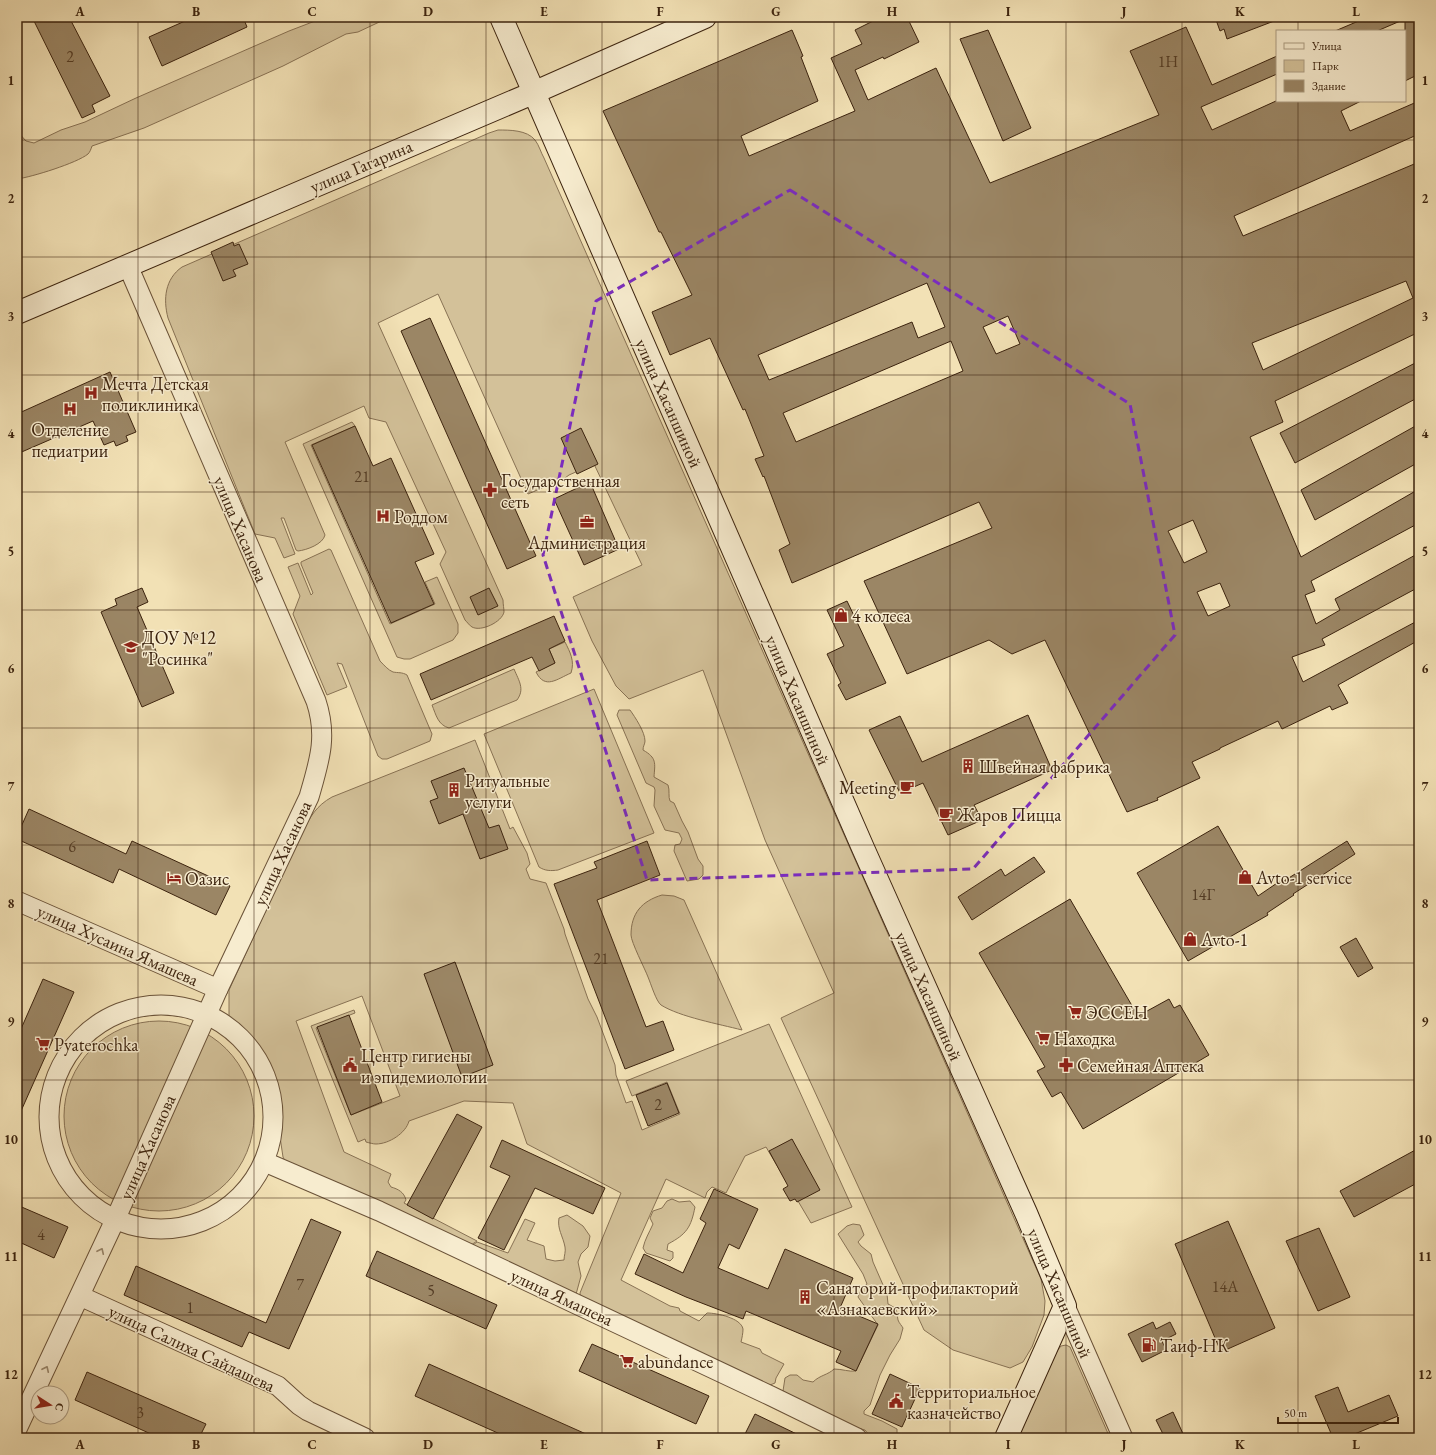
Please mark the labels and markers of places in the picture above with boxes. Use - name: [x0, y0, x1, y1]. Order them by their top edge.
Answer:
- place label: Мечта Детская поликлиника: [102, 372, 209, 416]
- hospital icon: Мечта Детская поликлиника: [83, 385, 99, 401]
- hospital icon: Отделение педиатрии: [62, 401, 78, 417]
- place label: Отделение педиатрии: [31, 418, 109, 462]
- place label: Государственная сеть: [501, 469, 620, 513]
- pharmacy icon: Государственная сеть: [482, 482, 498, 498]
- place label: Роддом: [394, 505, 449, 528]
- hospital icon: Роддом: [375, 508, 391, 524]
- office icon: Администрация: [579, 514, 595, 530]
- place label: Администрация: [527, 531, 646, 554]
- place label: 4 колеса: [852, 604, 911, 627]
- shop icon: 4 колеса: [833, 607, 849, 623]
- place label: ДОУ №12 "Росинка": [142, 626, 216, 670]
- school or university icon: ДОУ №12 "Росинка": [123, 639, 139, 655]
- place label: Швейная фабрика: [979, 755, 1111, 778]
- building icon: Швейная фабрика: [960, 758, 976, 774]
- place label: Ритуальные услуги: [465, 769, 550, 813]
- place label: Meeting: [839, 776, 896, 799]
- cafe icon: Meeting: [899, 779, 915, 795]
- building icon: Ритуальные услуги: [446, 782, 462, 798]
- place label: Жаров Пицца: [956, 803, 1062, 826]
- cafe icon: Жаров Пицца: [938, 806, 954, 822]
- place label: Avto-1 service: [1255, 866, 1352, 889]
- place label: Оазис: [185, 867, 229, 890]
- shop icon: Avto-1 service: [1237, 869, 1253, 885]
- hotel icon: Оазис: [166, 870, 182, 886]
- place label: Avto-1: [1200, 928, 1248, 951]
- shop icon: Avto-1: [1182, 931, 1198, 947]
- place label: ЭССЕН: [1086, 1001, 1148, 1024]
- supermarket icon: ЭССЕН: [1067, 1004, 1083, 1020]
- place label: Находка: [1054, 1027, 1116, 1050]
- supermarket icon: Находка: [1035, 1030, 1051, 1046]
- place label: Pyaterochka: [54, 1033, 139, 1056]
- supermarket icon: Pyaterochka: [35, 1036, 51, 1052]
- place label: Центр гигиены и эпидемиологии: [361, 1044, 488, 1088]
- place label: Семейная Аптека: [1077, 1054, 1205, 1077]
- public building icon: Центр гигиены и эпидемиологии: [342, 1057, 358, 1073]
- pharmacy icon: Семейная Аптека: [1058, 1057, 1074, 1073]
- place label: Санаторий-профилакторий «Азнакаевский»: [816, 1276, 1019, 1320]
- building icon: Санаторий-профилакторий «Азнакаевский»: [797, 1289, 813, 1305]
- place label: Таиф-НК: [1160, 1334, 1229, 1357]
- fuel station icon: Таиф-НК: [1141, 1337, 1157, 1353]
- place label: abundance: [638, 1350, 713, 1373]
- supermarket icon: abundance: [619, 1353, 635, 1369]
- place label: Территориальное казначейство: [907, 1380, 1036, 1424]
- public building icon: Территориальное казначейство: [888, 1393, 904, 1409]

